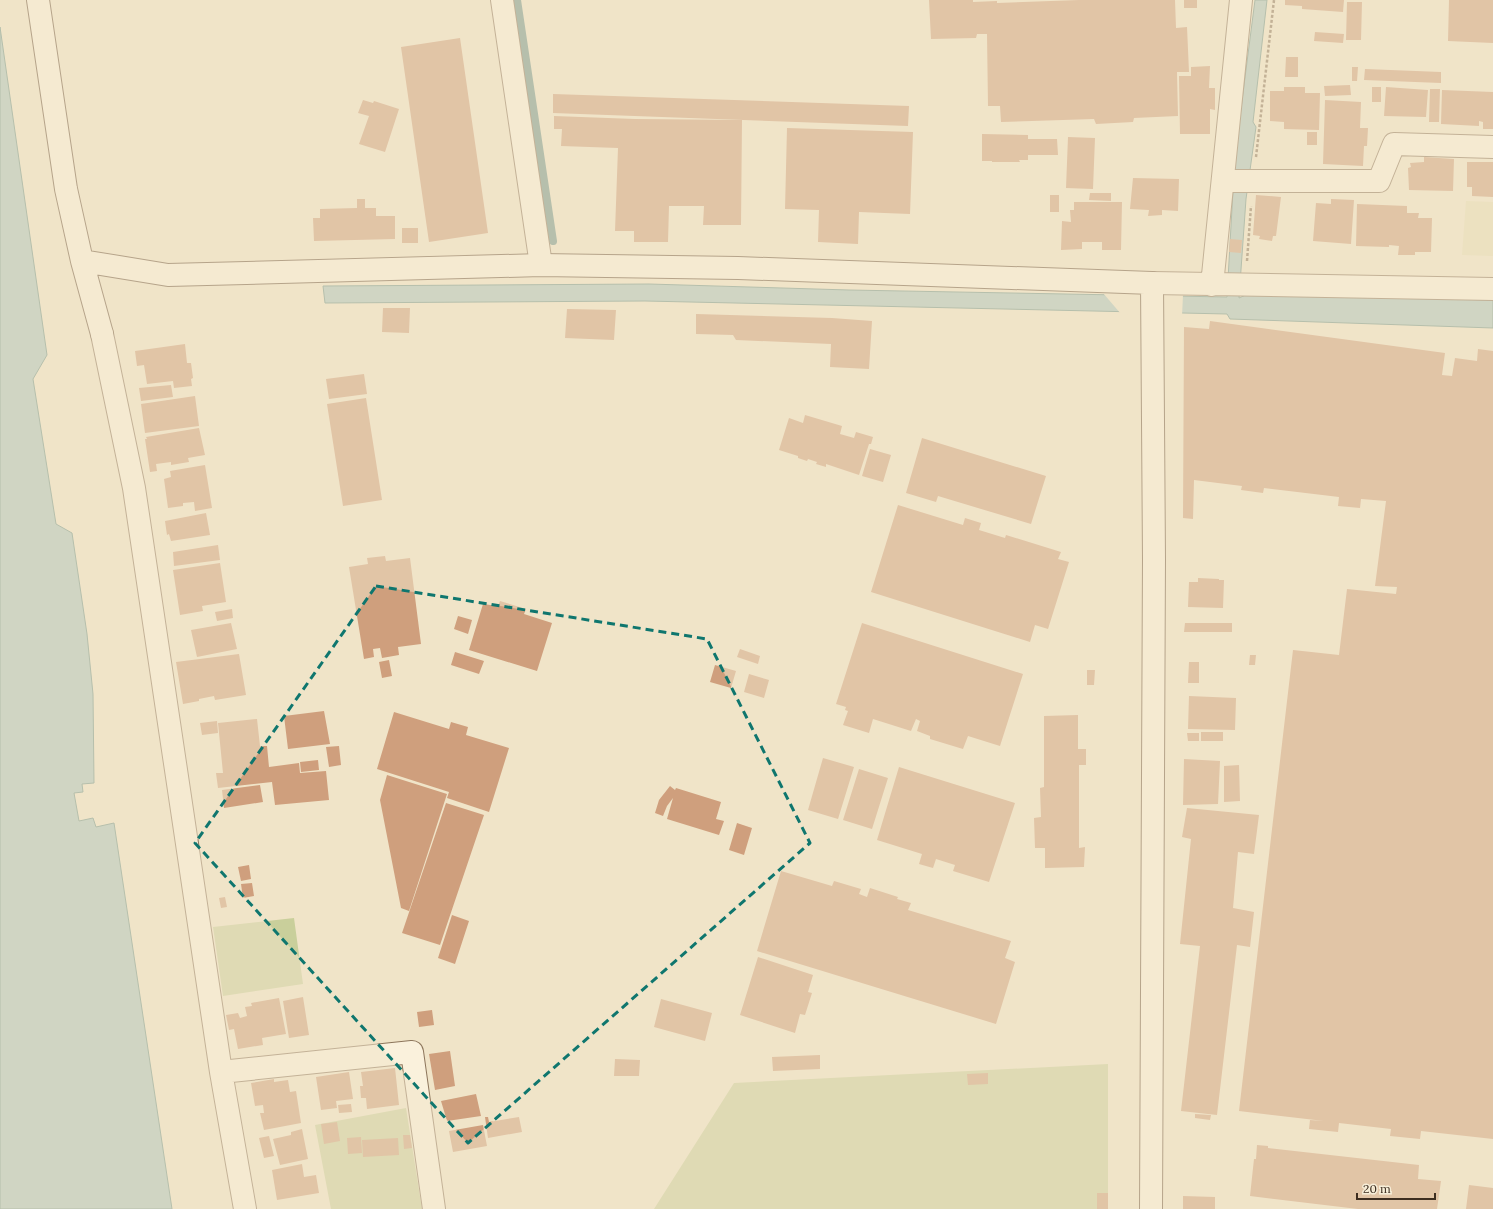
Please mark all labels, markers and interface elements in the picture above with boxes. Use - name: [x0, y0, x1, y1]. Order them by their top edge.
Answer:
- scale bar: [1357, 1175, 1435, 1201]
- text: 20 m: [1363, 1181, 1391, 1196]

